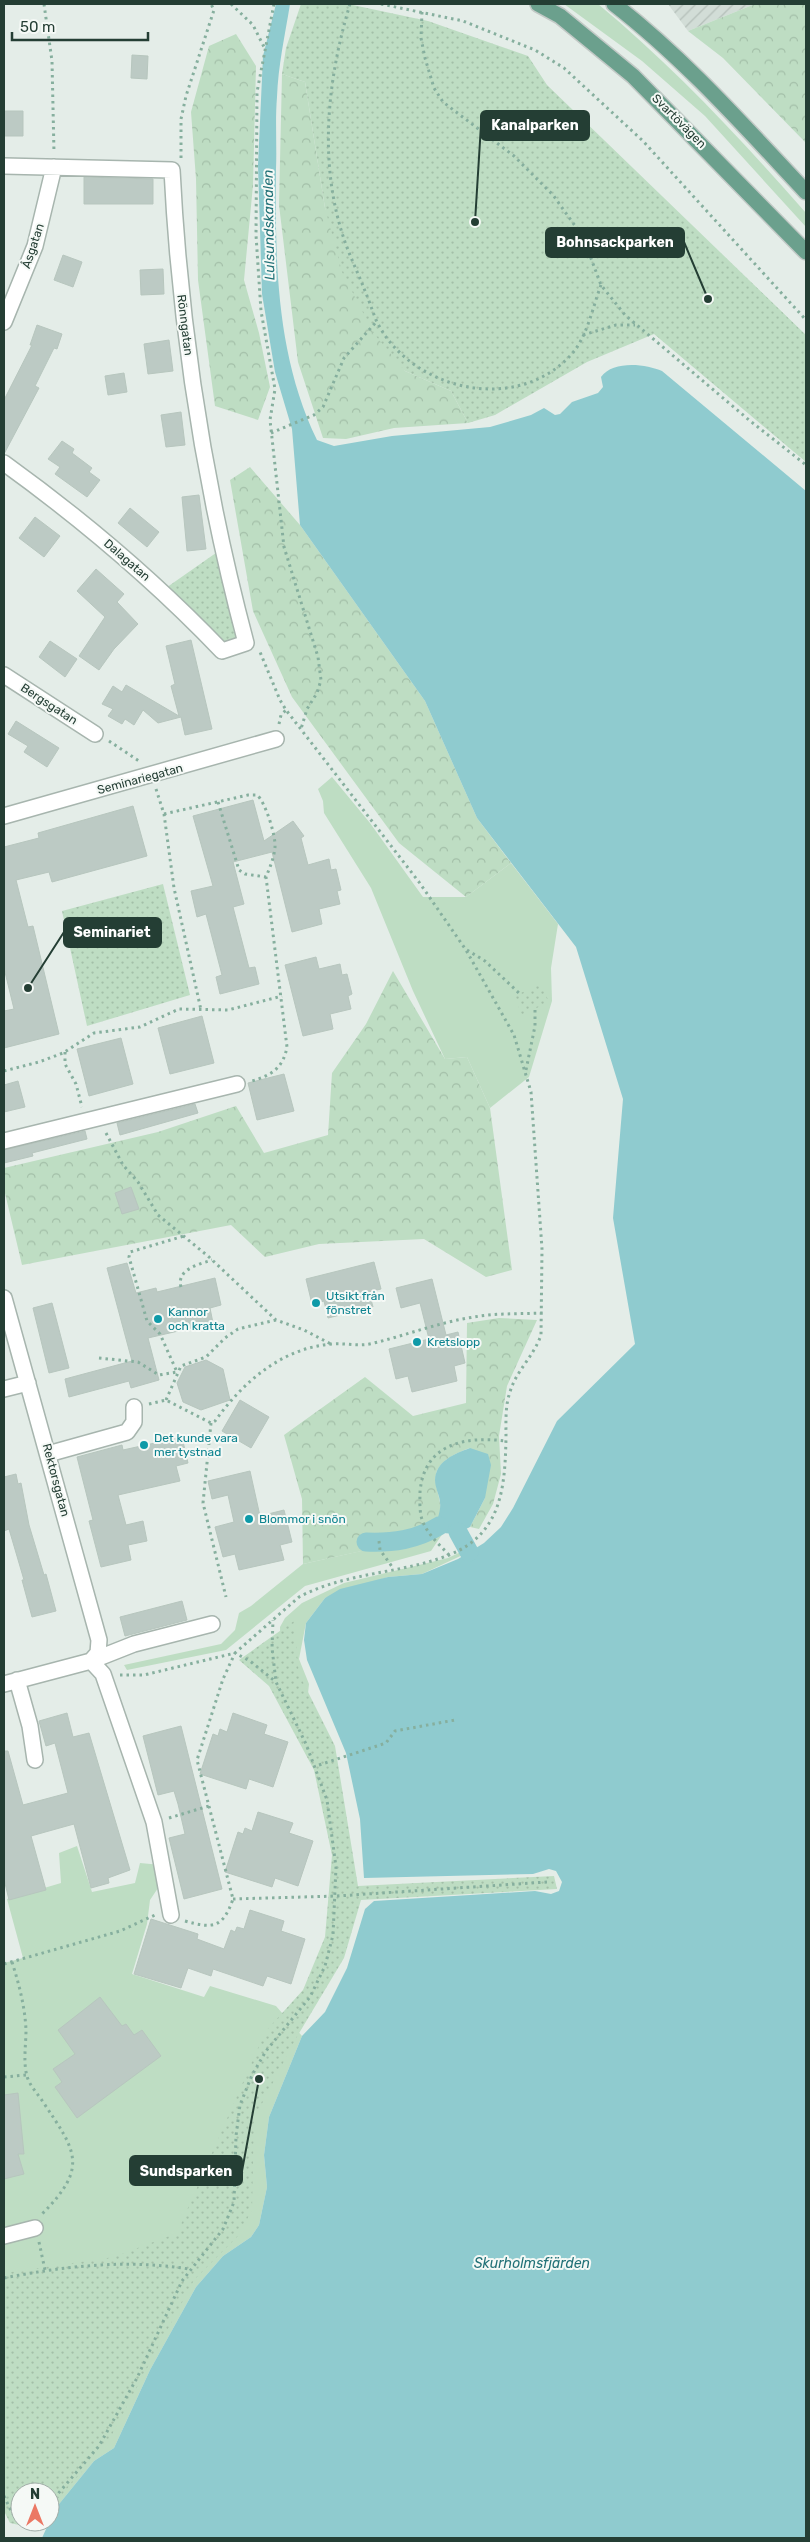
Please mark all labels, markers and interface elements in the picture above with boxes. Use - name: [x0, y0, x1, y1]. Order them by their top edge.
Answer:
- scale bar: [12, 10, 149, 42]
- text: 50 m: [20, 18, 55, 36]
- street label: Svartövägen: [649, 91, 709, 151]
- callout: Kanalparken: [481, 111, 589, 140]
- text: Kanalparken: [491, 117, 579, 134]
- water label: Lulsundskanalen: [260, 170, 278, 280]
- street label: Åsgatan: [19, 222, 47, 270]
- callout: Bohnsackparken: [546, 228, 684, 257]
- text: Bohnsackparken: [556, 234, 674, 251]
- street label: Rönngatan: [174, 294, 196, 356]
- street label: Dalagatan: [101, 536, 153, 584]
- street label: Bergsgatan: [18, 680, 80, 728]
- street label: Seminariegatan: [96, 761, 184, 797]
- callout: Seminariet: [64, 918, 161, 947]
- text: Seminariet: [74, 924, 151, 941]
- place label: Utsikt från fönstret: [326, 1289, 385, 1317]
- marker: Utsikt från fönstret: [310, 1297, 322, 1309]
- place label: Kannor och kratta: [168, 1305, 225, 1333]
- marker: Kannor och kratta: [152, 1313, 164, 1325]
- place label: Kretslopp: [427, 1335, 480, 1349]
- marker: Kretslopp: [411, 1336, 423, 1348]
- place label: Det kunde vara mer tystnad: [154, 1431, 238, 1459]
- marker: Det kunde vara mer tystnad: [138, 1439, 150, 1451]
- street label: Rektorsgatan: [39, 1442, 73, 1518]
- place label: Blommor i snön: [259, 1512, 346, 1526]
- marker: Blommor i snön: [243, 1513, 255, 1525]
- callout: Sundsparken: [130, 2156, 242, 2185]
- text: Sundsparken: [140, 2163, 232, 2180]
- water label: Skurholmsfjärden: [474, 2255, 590, 2272]
- north arrow: [10, 2482, 60, 2532]
- text: N: [30, 2486, 40, 2503]

